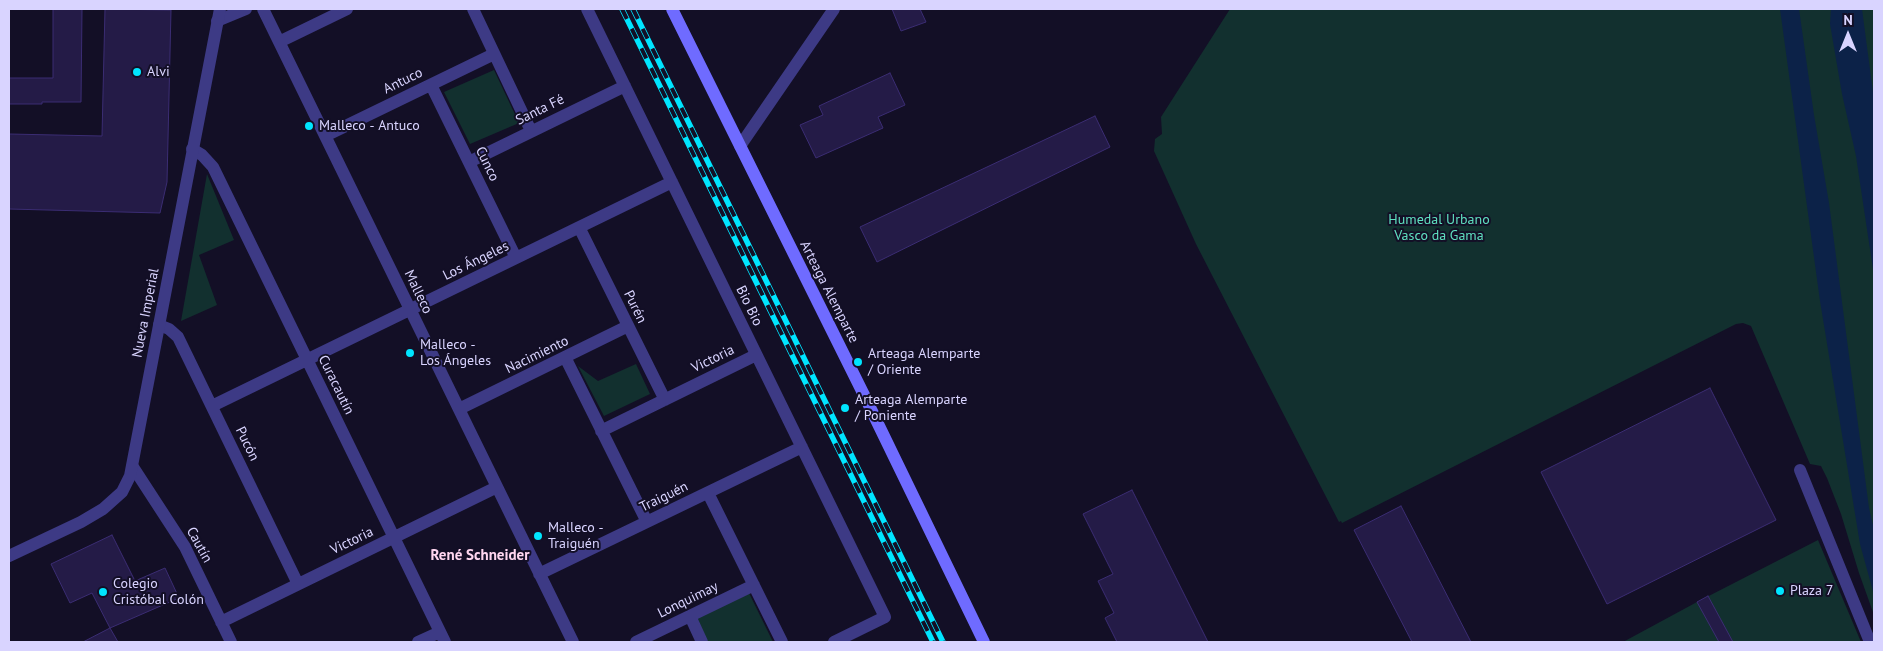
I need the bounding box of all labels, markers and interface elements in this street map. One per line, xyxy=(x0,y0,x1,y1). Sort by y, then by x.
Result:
north arrow xyxy=(1823,10,1873,60)
text: N xyxy=(1843,11,1853,29)
place label: Alvi xyxy=(147,64,170,80)
street label: Antuco xyxy=(381,64,425,98)
marker: Alvi xyxy=(131,66,143,78)
street label: Santa Fé xyxy=(513,91,567,129)
place label: Malleco - Antuco xyxy=(319,118,420,134)
marker: Malleco - Antuco xyxy=(303,120,315,132)
street label: Cunco xyxy=(471,144,503,184)
park label: Humedal Urbano Vasco da Gama xyxy=(1388,212,1490,244)
street label: Los Ángeles xyxy=(440,238,512,284)
street label: Arteaga Alemparte xyxy=(796,238,862,346)
street label: Nueva Imperial xyxy=(129,267,163,359)
street label: Malleco xyxy=(400,267,436,317)
street label: Bio Bio xyxy=(732,283,766,329)
street label: Purén xyxy=(620,288,650,326)
street label: Nacimiento xyxy=(503,332,571,378)
place label: Malleco - Los Ángeles xyxy=(420,337,491,370)
street label: Victoria xyxy=(689,341,737,377)
place label: Arteaga Alemparte / Oriente xyxy=(868,346,980,378)
marker: Malleco - Los Ángeles xyxy=(404,347,416,359)
street label: Curacautín xyxy=(314,353,358,417)
marker: Arteaga Alemparte / Oriente xyxy=(852,356,864,368)
place label: Arteaga Alemparte / Poniente xyxy=(855,392,967,424)
marker: Arteaga Alemparte / Poniente xyxy=(839,402,851,414)
street label: Pucón xyxy=(232,424,262,464)
street label: Traiguén xyxy=(637,478,691,516)
place label: Malleco - Traiguén xyxy=(548,520,603,552)
street label: Victoria xyxy=(328,523,376,559)
street label: Cautín xyxy=(182,524,216,566)
marker: Malleco - Traiguén xyxy=(532,530,544,542)
district label: René Schneider xyxy=(431,547,529,565)
place label: Colegio Cristóbal Colón xyxy=(113,576,204,608)
street label: Lonquimay xyxy=(655,578,721,622)
place label: Plaza 7 xyxy=(1790,583,1833,599)
marker: Plaza 7 xyxy=(1774,585,1786,597)
marker: Colegio Cristóbal Colón xyxy=(97,586,109,598)

